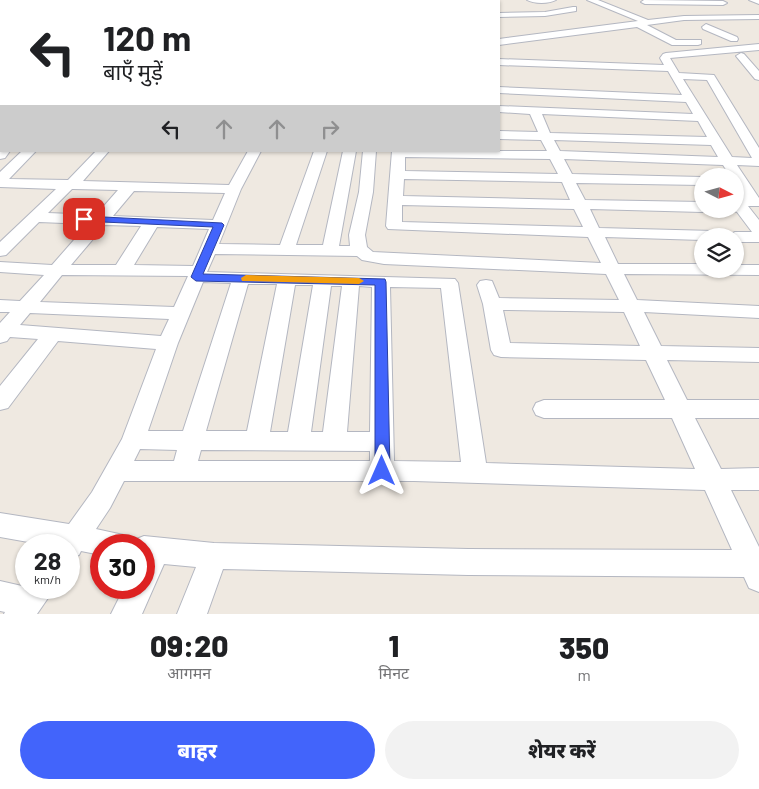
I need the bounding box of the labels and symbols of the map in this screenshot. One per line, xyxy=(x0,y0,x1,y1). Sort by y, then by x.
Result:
north arrow xyxy=(694,168,744,218)
pin xyxy=(63,198,105,240)
position arrow xyxy=(355,444,407,496)
speed limit sign: 30 xyxy=(90,534,155,599)

